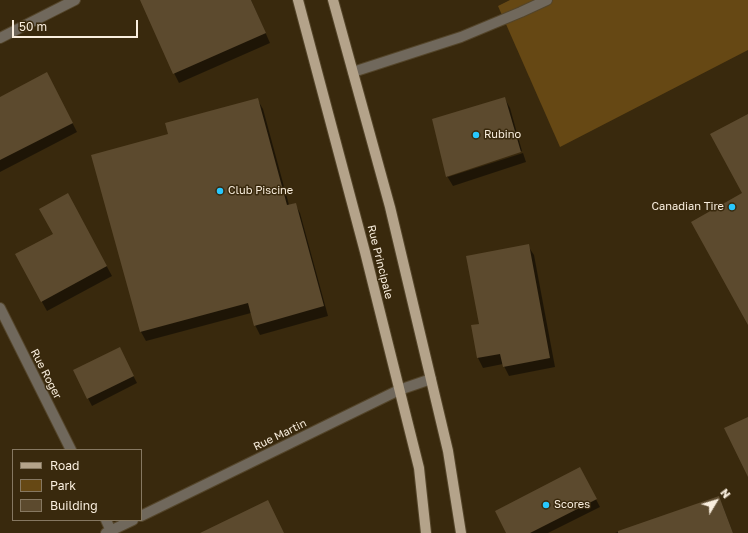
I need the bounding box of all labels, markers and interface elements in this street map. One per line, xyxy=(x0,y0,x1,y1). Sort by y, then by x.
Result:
scale bar xyxy=(14,12,140,38)
text: 50 m xyxy=(19,19,47,34)
place label: Rubino xyxy=(484,128,521,142)
marker: Rubino xyxy=(471,130,481,140)
place label: Club Piscine xyxy=(228,184,293,198)
marker: Club Piscine xyxy=(215,186,225,196)
place label: Canadian Tire xyxy=(652,200,724,214)
marker: Canadian Tire xyxy=(727,202,737,212)
street label: Rue Principale xyxy=(364,224,396,300)
street label: Rue Roger xyxy=(28,347,64,401)
street label: Rue Martin xyxy=(251,416,309,454)
legend xyxy=(12,449,142,521)
text: Road xyxy=(50,458,79,473)
text: Park xyxy=(50,478,76,493)
north arrow xyxy=(696,481,736,521)
text: N xyxy=(718,486,734,501)
text: Building xyxy=(50,498,98,513)
place label: Scores xyxy=(554,498,590,512)
marker: Scores xyxy=(541,500,551,510)

